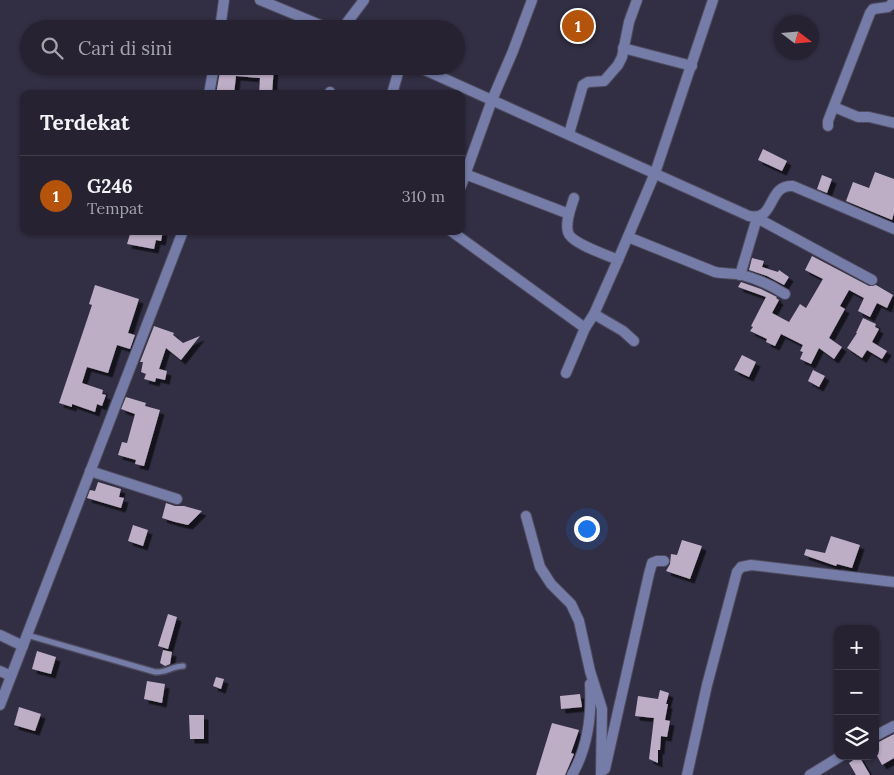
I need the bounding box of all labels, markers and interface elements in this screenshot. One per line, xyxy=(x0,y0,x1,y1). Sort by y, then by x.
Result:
pin: 1 xyxy=(562,7,594,45)
north arrow xyxy=(774,15,819,60)
search box xyxy=(20,20,465,75)
icon: search xyxy=(38,34,66,62)
text: Cari di sini xyxy=(78,36,172,60)
text: Terdekat xyxy=(40,109,130,136)
text: G246 xyxy=(87,174,133,198)
text: 1 xyxy=(53,186,59,206)
text: 310 m xyxy=(402,186,445,206)
text: Tempat xyxy=(87,198,143,218)
your location xyxy=(574,516,600,542)
map controls xyxy=(834,625,879,760)
button: + xyxy=(834,625,879,670)
button: − xyxy=(834,670,879,715)
button: layers xyxy=(834,715,879,760)

